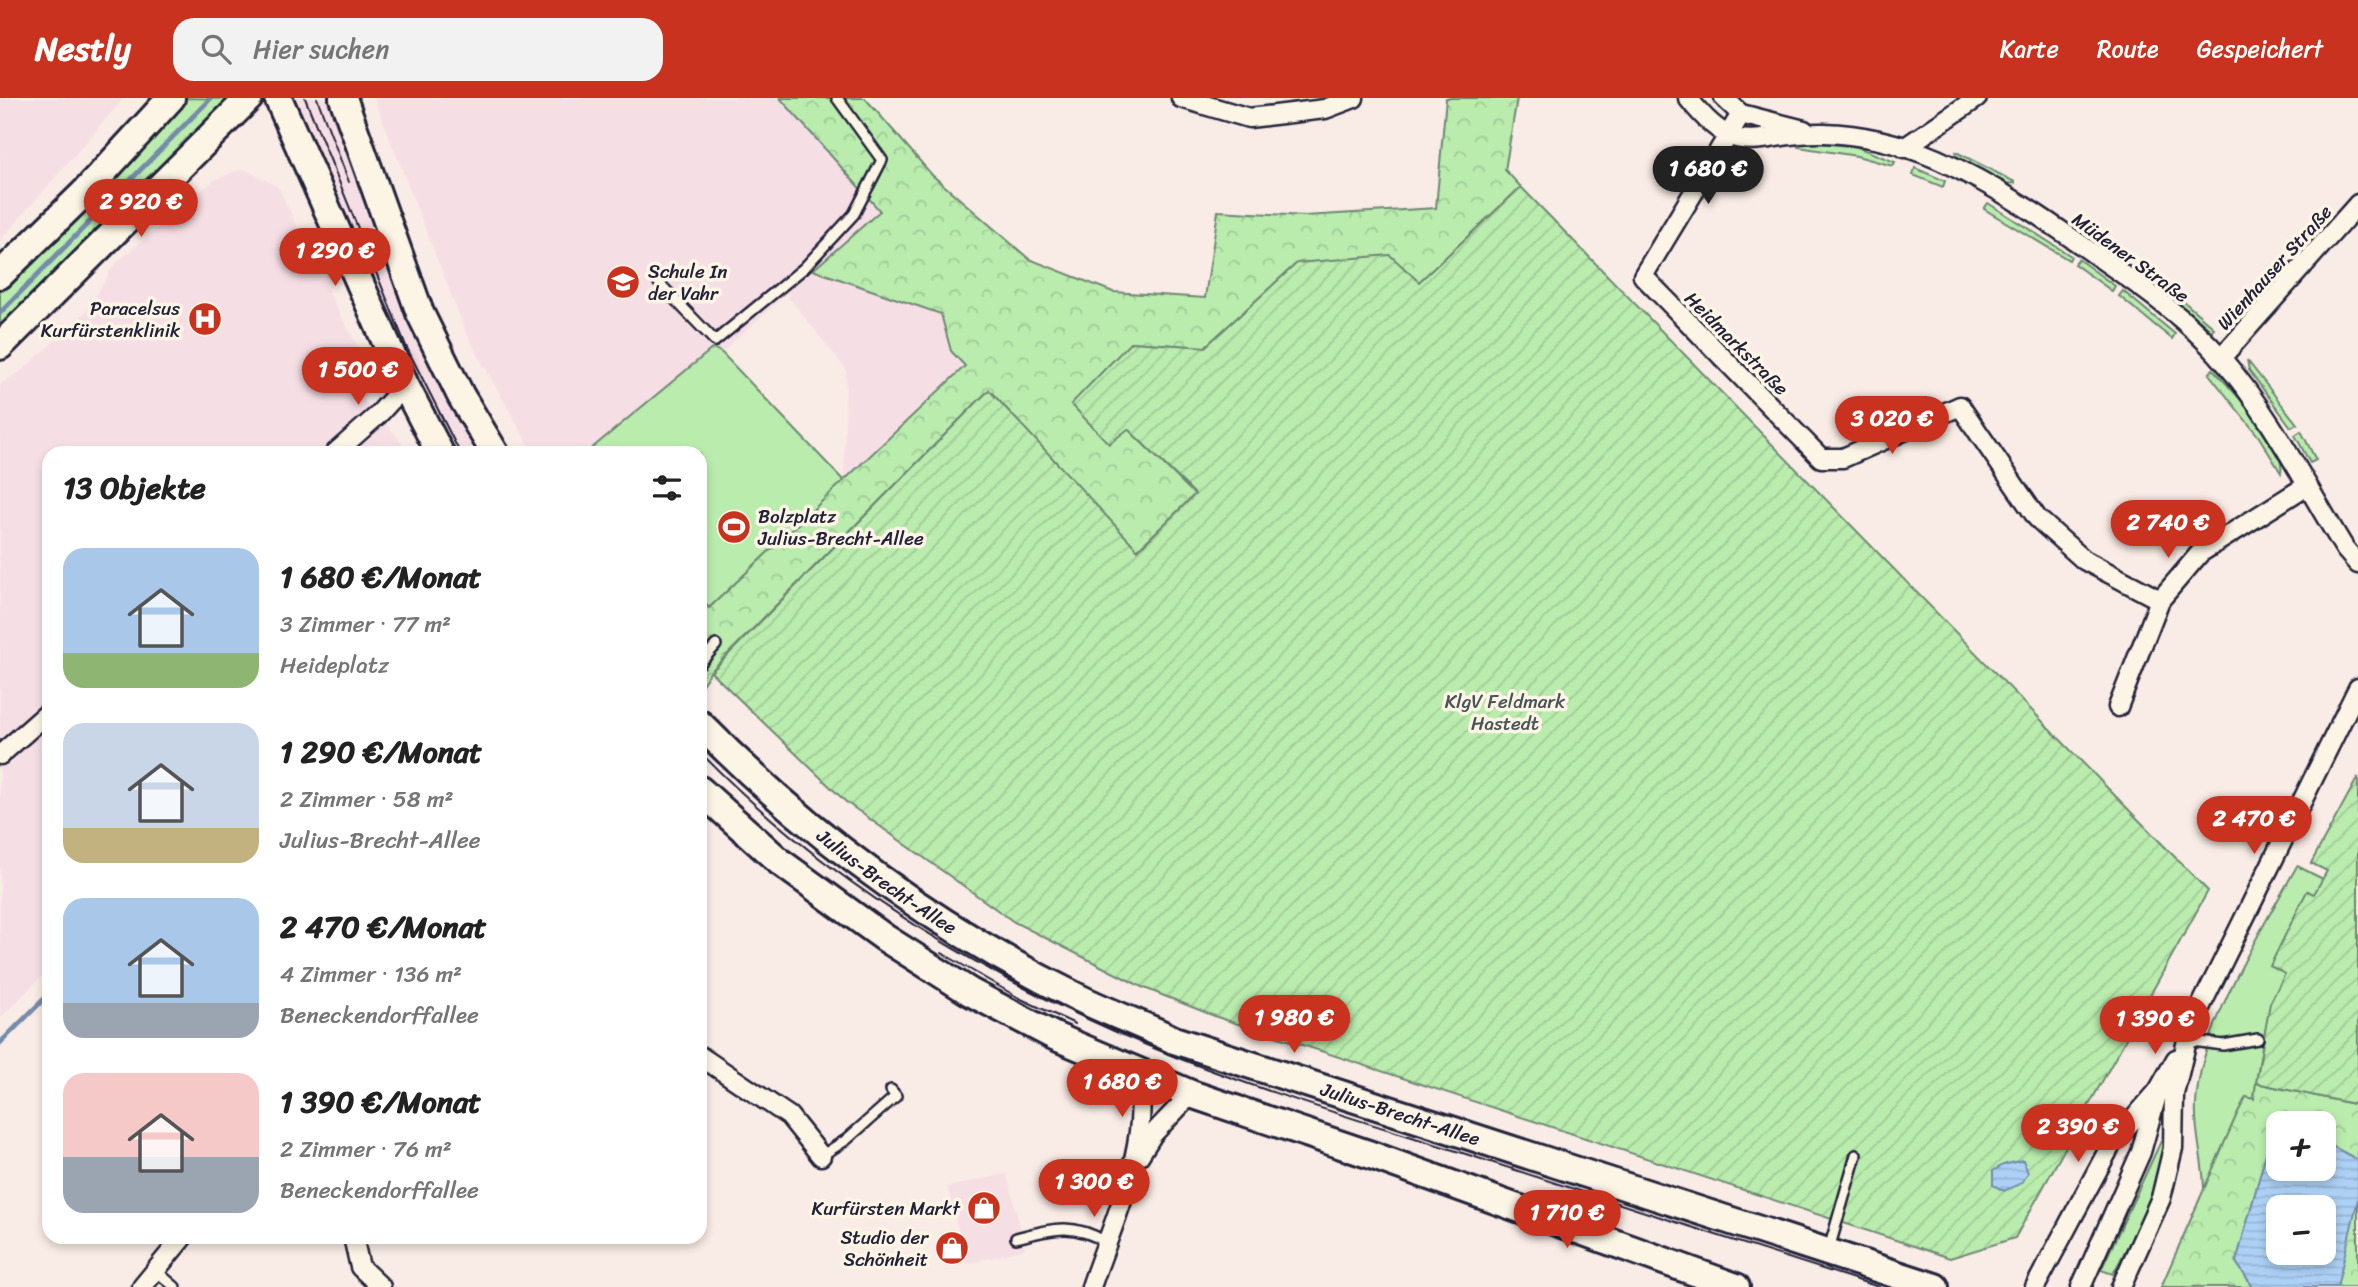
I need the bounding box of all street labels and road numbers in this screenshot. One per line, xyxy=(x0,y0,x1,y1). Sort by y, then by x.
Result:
street label: Wienhauser Straße xyxy=(2208,197,2340,338)
street label: Müdener Straße xyxy=(2065,203,2197,312)
street label: Heidmarkstraße xyxy=(1677,283,1797,404)
street label: Julius-Brecht-Allee xyxy=(809,820,964,943)
street label: Julius-Brecht-Allee xyxy=(1315,1072,1485,1155)

